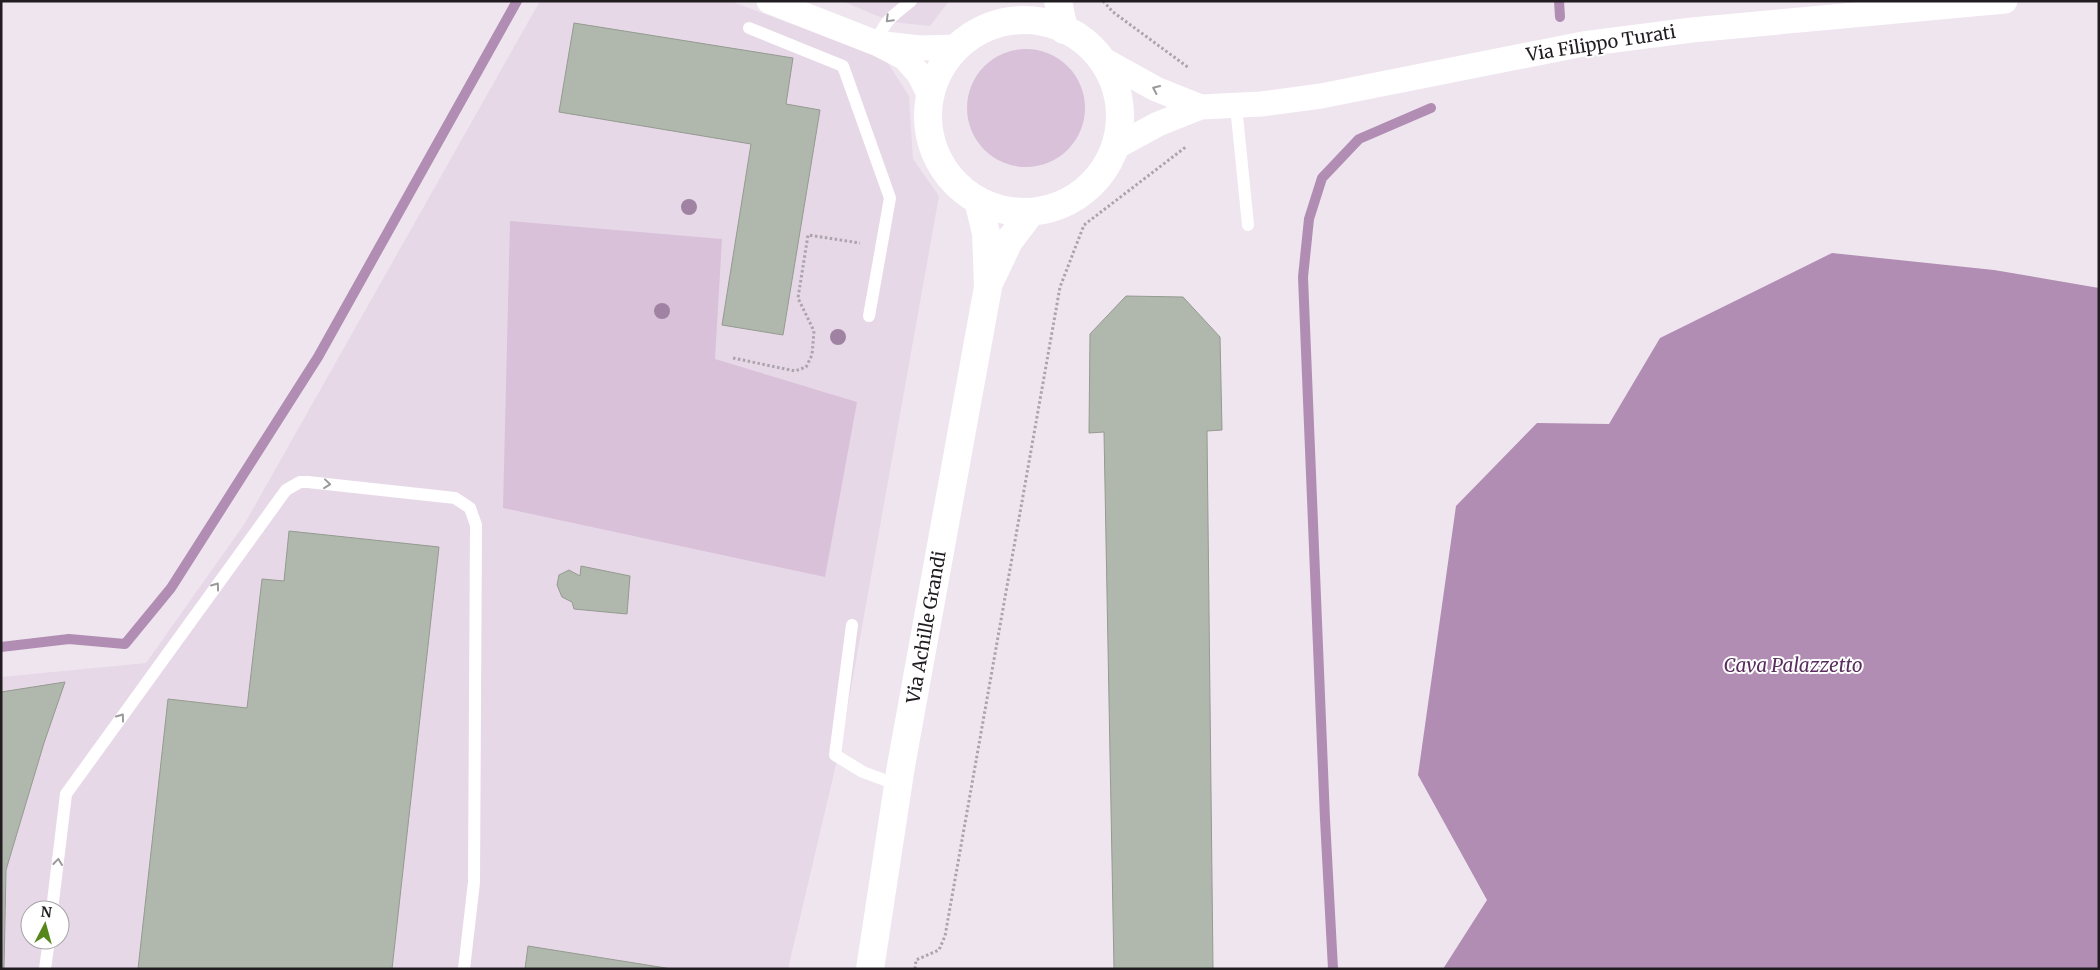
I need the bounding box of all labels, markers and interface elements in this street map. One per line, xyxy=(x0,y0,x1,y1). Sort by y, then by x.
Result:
one-way arrow xyxy=(886,13,895,22)
street label: Via Filippo Turati xyxy=(1524,20,1677,66)
one-way arrow xyxy=(1152,85,1161,95)
one-way arrow xyxy=(324,478,332,489)
street label: Via Achille Grandi xyxy=(901,549,951,706)
one-way arrow xyxy=(210,582,219,592)
water label: Cava Palazzetto xyxy=(1723,653,1863,677)
one-way arrow xyxy=(115,714,124,723)
one-way arrow xyxy=(52,857,63,865)
north arrow xyxy=(20,900,70,950)
text: N xyxy=(40,903,53,922)

